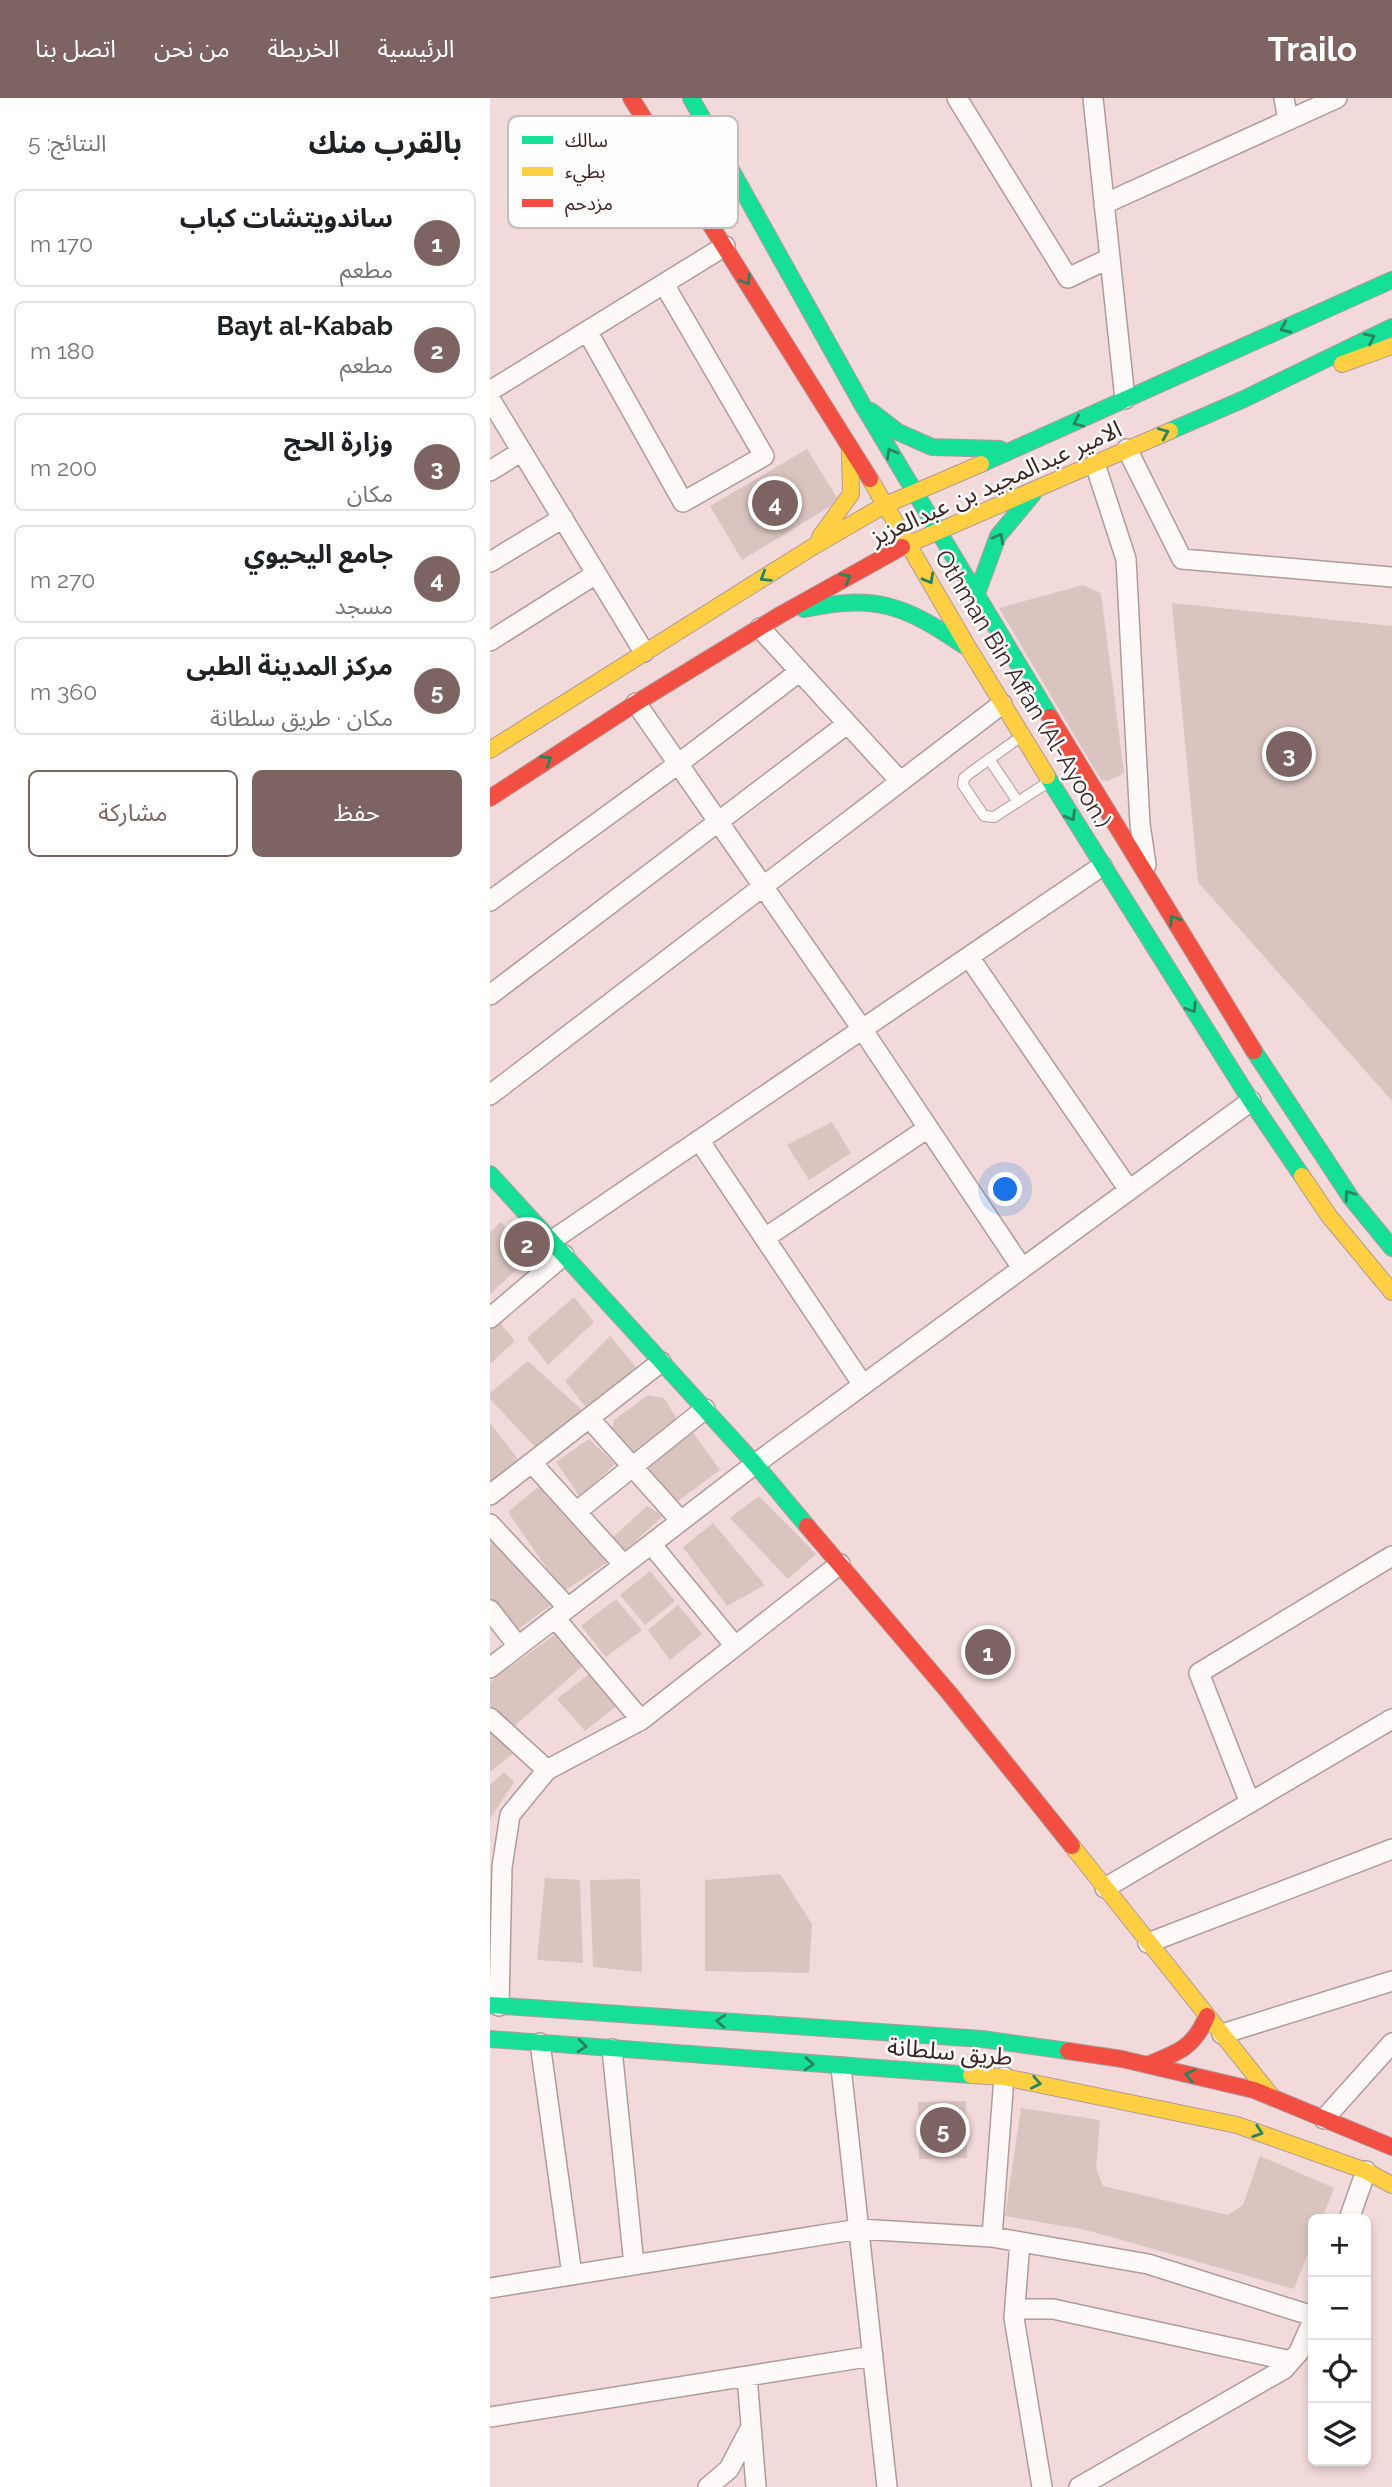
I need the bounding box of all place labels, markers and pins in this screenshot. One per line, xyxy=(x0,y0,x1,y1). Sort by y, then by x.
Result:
pin: 4 xyxy=(752,477,798,529)
pin: 3 xyxy=(1266,728,1312,780)
pin: 2 xyxy=(504,1218,550,1270)
pin: 1 xyxy=(965,1626,1011,1678)
pin: 5 xyxy=(920,2104,966,2156)

